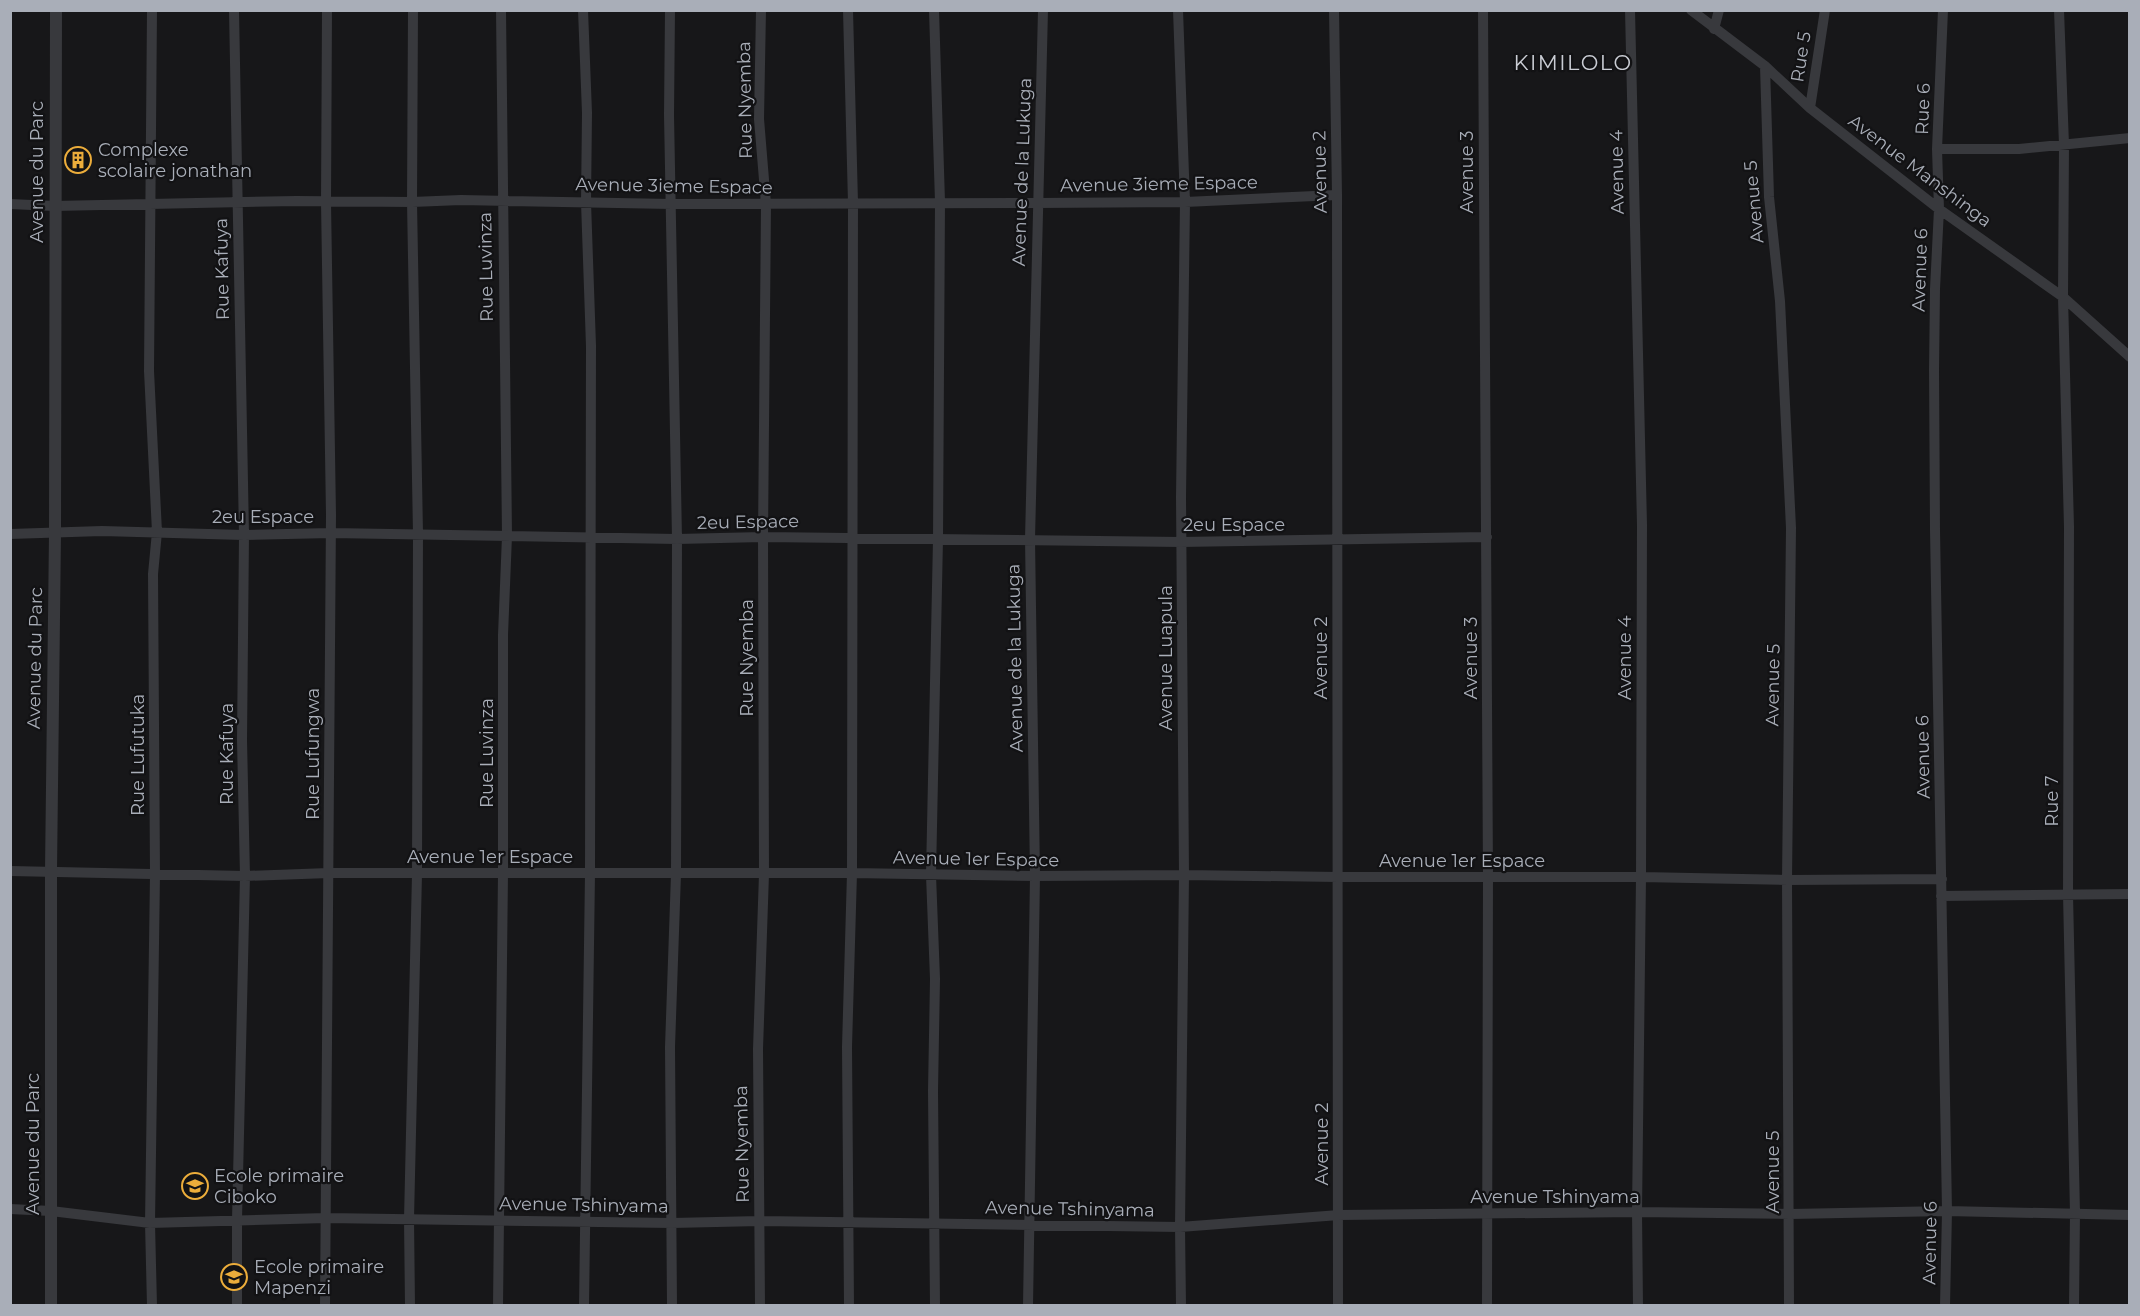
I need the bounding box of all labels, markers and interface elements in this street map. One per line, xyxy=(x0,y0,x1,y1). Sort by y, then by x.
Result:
street label: Rue 5 xyxy=(1786,30,1816,84)
street label: Rue Nyemba xyxy=(733,41,757,159)
district label: KIMILOLO xyxy=(1513,50,1633,75)
street label: Avenue de la Lukuga xyxy=(1008,77,1036,267)
street label: Rue 6 xyxy=(1911,83,1935,135)
street label: Avenue du Parc xyxy=(26,101,48,243)
street label: Avenue Manshinga xyxy=(1844,110,1996,232)
street label: Avenue 4 xyxy=(1605,129,1629,214)
street label: Avenue 2 xyxy=(1308,130,1332,214)
street label: Avenue 3 xyxy=(1456,131,1478,213)
place label: Complexe scolaire jonathan xyxy=(98,139,252,182)
building icon: Complexe scolaire jonathan xyxy=(63,145,93,175)
street label: Avenue 5 xyxy=(1739,160,1769,244)
street label: Avenue 3ieme Espace xyxy=(1060,171,1258,197)
street label: Avenue 3ieme Espace xyxy=(575,173,773,199)
street label: Rue Luvinza xyxy=(474,212,498,322)
street label: Rue Kafuya xyxy=(210,218,234,320)
street label: Avenue 6 xyxy=(1908,228,1932,312)
street label: 2eu Espace xyxy=(212,506,314,528)
street label: 2eu Espace xyxy=(697,510,799,534)
street label: 2eu Espace xyxy=(1183,514,1285,536)
street label: Avenue de la Lukuga xyxy=(1002,563,1028,753)
street label: Avenue Luapula xyxy=(1155,585,1177,731)
street label: Avenue du Parc xyxy=(23,587,47,729)
street label: Rue Nyemba xyxy=(736,599,758,717)
street label: Avenue 4 xyxy=(1614,616,1636,700)
street label: Avenue 2 xyxy=(1310,617,1332,699)
street label: Avenue 3 xyxy=(1460,617,1482,699)
street label: Avenue 5 xyxy=(1761,643,1785,727)
street label: Rue Lufungwa xyxy=(302,688,324,820)
street label: Rue Lufutuka xyxy=(127,694,149,816)
street label: Rue Luvinza xyxy=(476,698,498,808)
street label: Rue Kafuya xyxy=(216,703,238,805)
street label: Avenue 6 xyxy=(1911,715,1935,799)
street label: Rue 7 xyxy=(2041,775,2063,827)
street label: Avenue 1er Espace xyxy=(407,846,573,868)
street label: Avenue 1er Espace xyxy=(893,847,1059,871)
street label: Avenue 1er Espace xyxy=(1379,850,1545,872)
street label: Avenue du Parc xyxy=(22,1073,44,1215)
street label: Rue Nyemba xyxy=(730,1085,754,1203)
street label: Avenue 2 xyxy=(1311,1103,1333,1185)
street label: Avenue 5 xyxy=(1762,1131,1784,1213)
place label: Ecole primaire Ciboko xyxy=(214,1165,344,1208)
school or university icon: Ecole primaire Ciboko xyxy=(180,1171,210,1201)
street label: Avenue Tshinyama xyxy=(1470,1186,1640,1208)
street label: Avenue Tshinyama xyxy=(499,1193,669,1217)
street label: Avenue Tshinyama xyxy=(985,1197,1155,1221)
street label: Avenue 6 xyxy=(1918,1201,1942,1285)
place label: Ecole primaire Mapenzi xyxy=(254,1256,384,1299)
school or university icon: Ecole primaire Mapenzi xyxy=(219,1262,249,1292)

